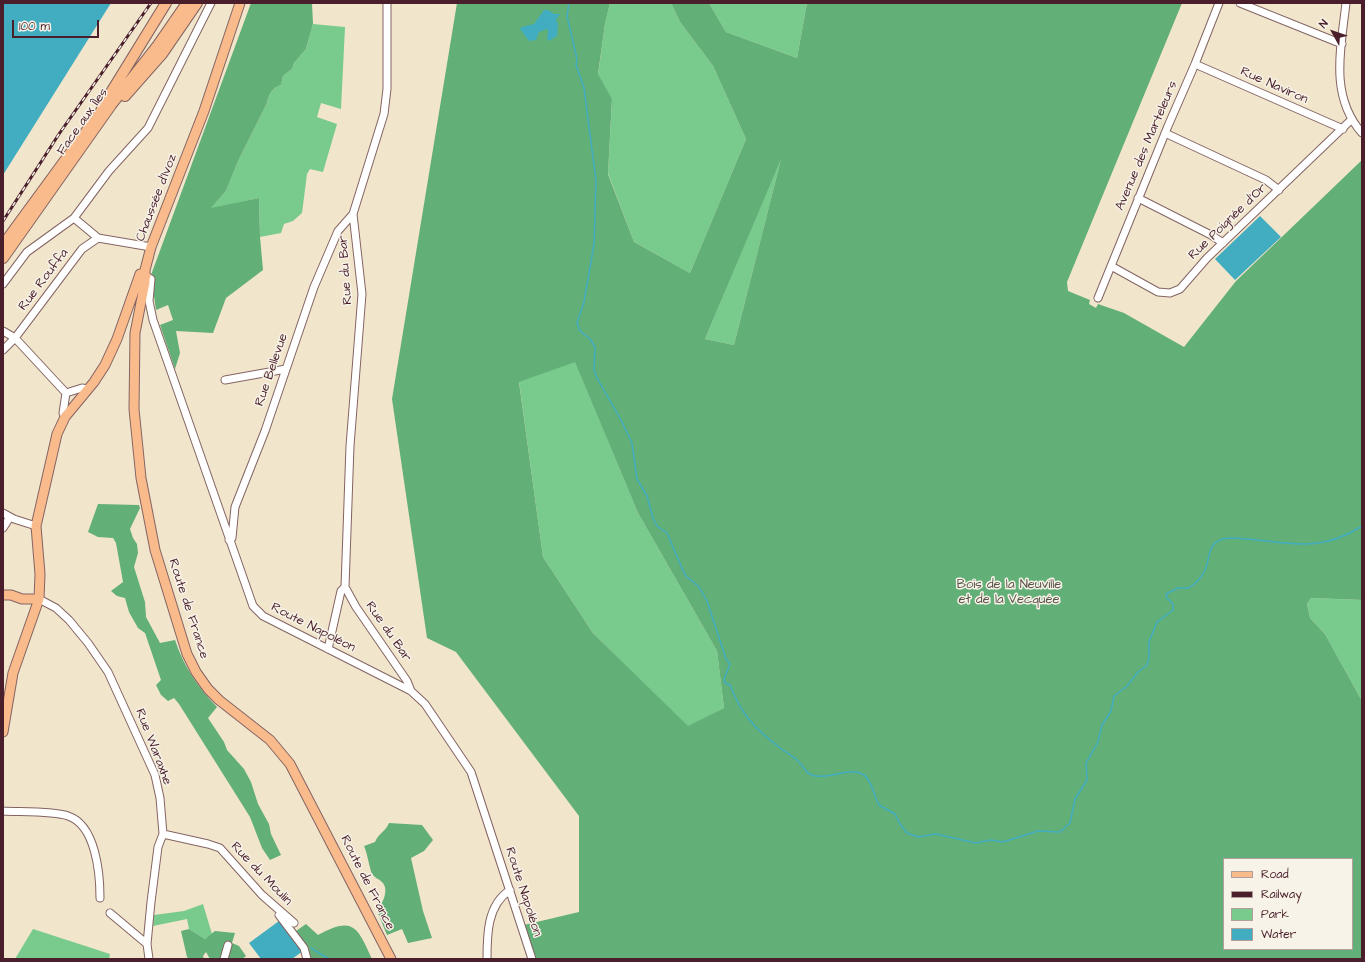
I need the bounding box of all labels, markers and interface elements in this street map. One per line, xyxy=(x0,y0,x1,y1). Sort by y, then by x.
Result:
scale bar xyxy=(14,12,101,38)
north arrow xyxy=(1313,12,1353,52)
text: N xyxy=(1315,16,1331,31)
text: 100 m xyxy=(19,18,50,35)
street label: Rue Naviron xyxy=(1238,64,1310,108)
street label: Avenue des Marteleurs xyxy=(1113,79,1181,213)
street label: Face aux Îles xyxy=(54,86,112,158)
street label: Chaussée d'Ivoz xyxy=(133,152,181,244)
street label: Rue Poignée d'Or xyxy=(1186,181,1270,263)
street label: Rue du Bar xyxy=(336,235,356,305)
street label: Rue Rouffa xyxy=(16,246,72,314)
street label: Rue Bellevue xyxy=(252,332,292,408)
street label: Route de France xyxy=(164,557,212,661)
park label: Bois de la Neuville et de la Vecquée xyxy=(957,577,1061,608)
street label: Rue du Bar xyxy=(362,599,414,665)
street label: Route Napoléon xyxy=(268,600,358,656)
street label: Rue Waraxhe xyxy=(131,707,175,787)
street label: Route de France xyxy=(336,833,398,933)
street label: Rue du Moulin xyxy=(227,839,295,909)
street label: Route Napoléon xyxy=(501,845,545,939)
legend xyxy=(1223,858,1353,950)
text: Road xyxy=(1261,866,1289,883)
text: Railway xyxy=(1261,886,1302,903)
text: Park xyxy=(1261,906,1289,923)
text: Water xyxy=(1261,926,1296,943)

